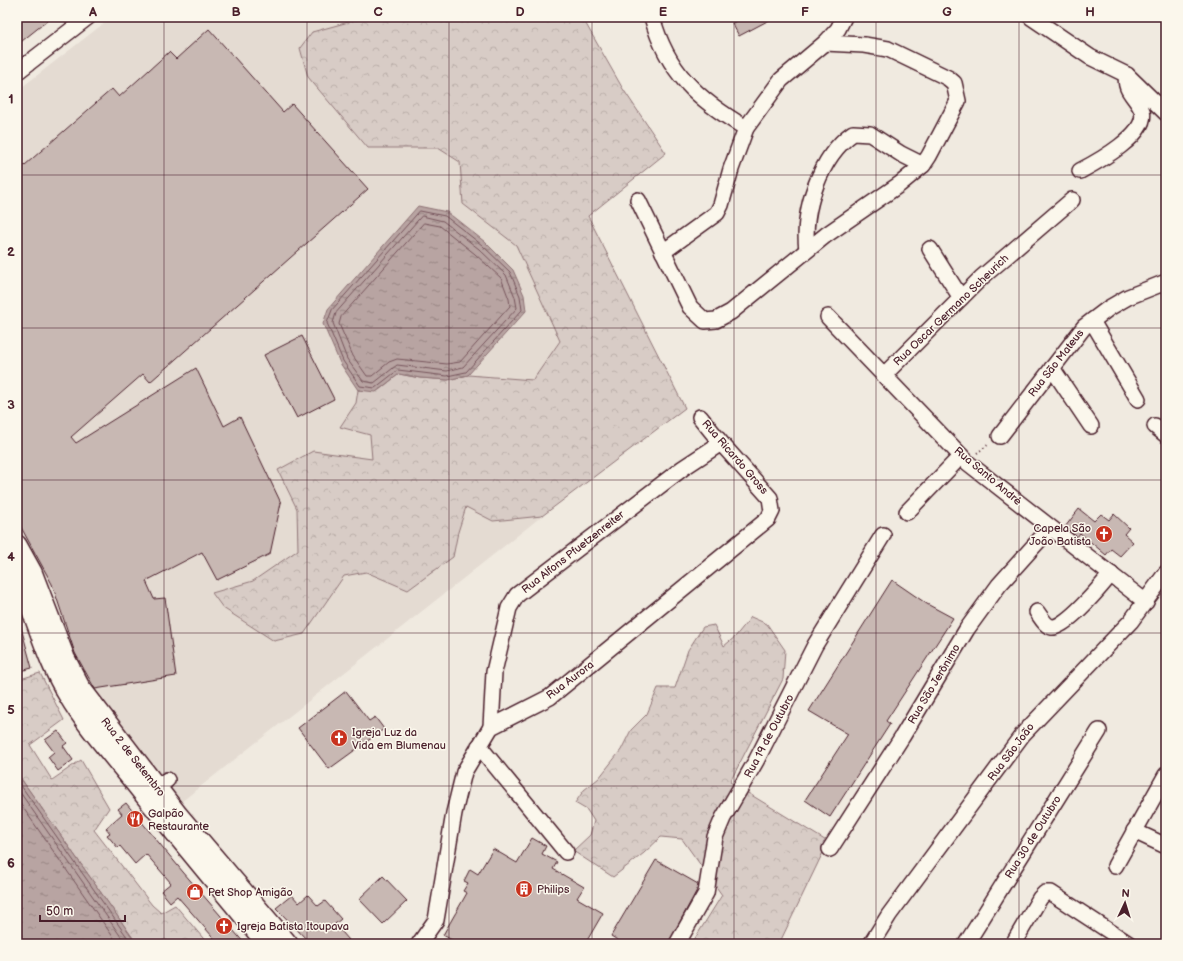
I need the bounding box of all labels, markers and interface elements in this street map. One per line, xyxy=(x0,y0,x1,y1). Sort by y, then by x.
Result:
text: A xyxy=(88,4,97,20)
text: B xyxy=(231,4,241,20)
text: C xyxy=(373,4,383,20)
text: D xyxy=(515,4,525,20)
text: E xyxy=(659,4,668,20)
text: F xyxy=(801,4,809,20)
text: G xyxy=(942,4,952,20)
text: H xyxy=(1085,4,1095,20)
text: 1 xyxy=(8,91,14,107)
text: 2 xyxy=(7,244,15,260)
street label: Rua Oscar Germano Scheurich xyxy=(891,251,1011,369)
street label: Rua São Mateus xyxy=(1026,326,1087,399)
text: 3 xyxy=(7,397,15,413)
street label: Rua Ricardo Gross xyxy=(699,417,771,497)
street label: Rua Santo André xyxy=(952,444,1025,508)
street label: Rua Alfons Pfuetzenreiter xyxy=(519,507,628,596)
place label: Capela São João Batista xyxy=(1029,522,1091,548)
church icon: Capela São João Batista xyxy=(1094,524,1114,544)
text: 4 xyxy=(7,549,15,565)
street label: Rua São Jerônimo xyxy=(905,642,963,726)
street label: Rua Aurora xyxy=(544,658,596,702)
street label: Rua 19 de Outubro xyxy=(742,692,796,780)
text: 5 xyxy=(7,702,15,718)
street label: Rua 2 de Setembro xyxy=(98,715,168,799)
street label: Rua São João xyxy=(985,721,1037,783)
place label: Igreja Luz da Vida em Blumenau xyxy=(352,726,446,752)
church icon: Igreja Luz da Vida em Blumenau xyxy=(329,728,349,748)
street label: Rua 30 de Outubro xyxy=(1002,793,1064,881)
place label: Galpão Restaurante xyxy=(148,807,209,833)
restaurant icon: Galpão Restaurante xyxy=(125,809,145,829)
text: 6 xyxy=(7,855,15,871)
building icon: Philips xyxy=(514,879,534,899)
shop icon: Pet Shop Amigão xyxy=(185,882,205,902)
place label: Philips xyxy=(537,883,570,896)
north arrow xyxy=(1105,883,1145,923)
place label: Pet Shop Amigão xyxy=(208,886,293,899)
text: N xyxy=(1121,887,1130,900)
scale bar xyxy=(40,897,125,923)
text: 50 m xyxy=(46,904,73,919)
church icon: Igreja Batista Itoupava xyxy=(214,916,234,936)
place label: Igreja Batista Itoupava xyxy=(237,920,349,933)

